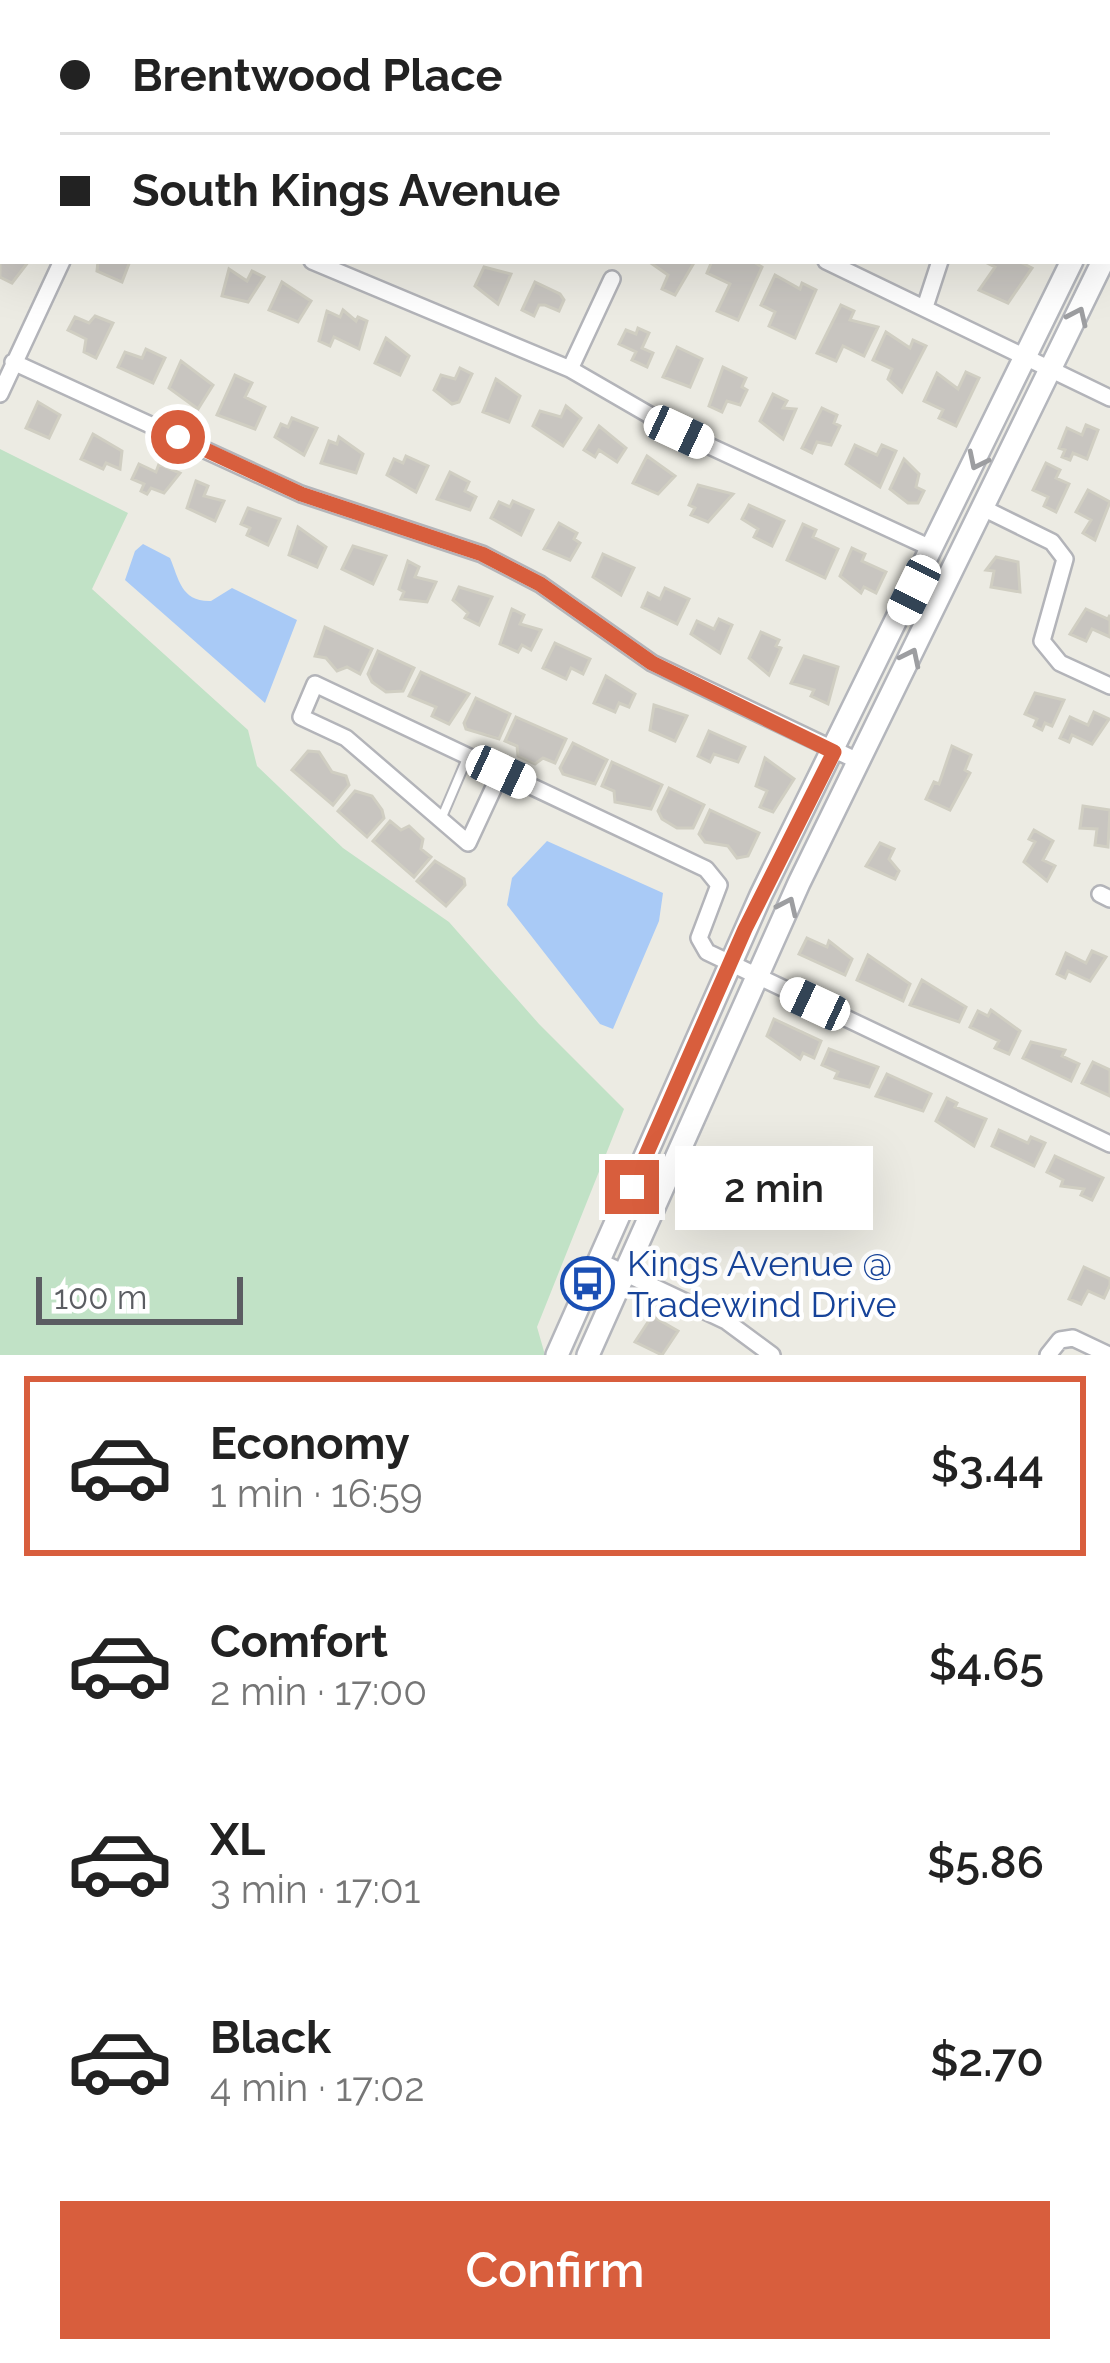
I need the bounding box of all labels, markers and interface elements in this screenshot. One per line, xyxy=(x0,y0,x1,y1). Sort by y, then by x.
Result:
text: Brentwood Place xyxy=(132,49,502,102)
text: South Kings Avenue xyxy=(132,164,560,217)
one-way arrow xyxy=(1064,307,1087,328)
car xyxy=(639,400,719,464)
route start xyxy=(151,410,205,464)
one-way arrow xyxy=(968,449,991,470)
car xyxy=(882,550,946,630)
one-way arrow xyxy=(897,648,921,669)
car xyxy=(461,740,541,804)
one-way arrow xyxy=(774,897,797,919)
car xyxy=(775,972,855,1036)
callout: 2 min xyxy=(674,1145,872,1229)
route end xyxy=(605,1160,659,1214)
text: 2 min xyxy=(724,1165,824,1211)
place label: Kings Avenue @ Tradewind Drive xyxy=(627,1242,897,1325)
bus stop icon: Kings Avenue @ Tradewind Drive xyxy=(560,1256,616,1312)
scale bar xyxy=(36,1271,243,1324)
text: 100 m xyxy=(54,1278,147,1317)
icon: car xyxy=(66,1412,174,1520)
text: Economy xyxy=(210,1417,410,1470)
text: $3.44 xyxy=(931,1440,1044,1493)
text: 1 min · 16:59 xyxy=(210,1470,423,1516)
icon: car xyxy=(66,1610,174,1718)
text: Comfort xyxy=(210,1615,388,1668)
text: $4.65 xyxy=(929,1638,1044,1691)
text: 2 min · 17:00 xyxy=(210,1668,427,1714)
icon: car xyxy=(66,1808,174,1916)
text: XL xyxy=(210,1813,265,1866)
text: $5.86 xyxy=(927,1836,1044,1889)
text: 3 min · 17:01 xyxy=(210,1866,420,1912)
icon: car xyxy=(66,2006,174,2114)
text: Black xyxy=(210,2011,331,2064)
text: $2.70 xyxy=(930,2034,1044,2087)
text: 4 min · 17:02 xyxy=(210,2064,424,2110)
button: Confirm xyxy=(60,2201,1050,2339)

